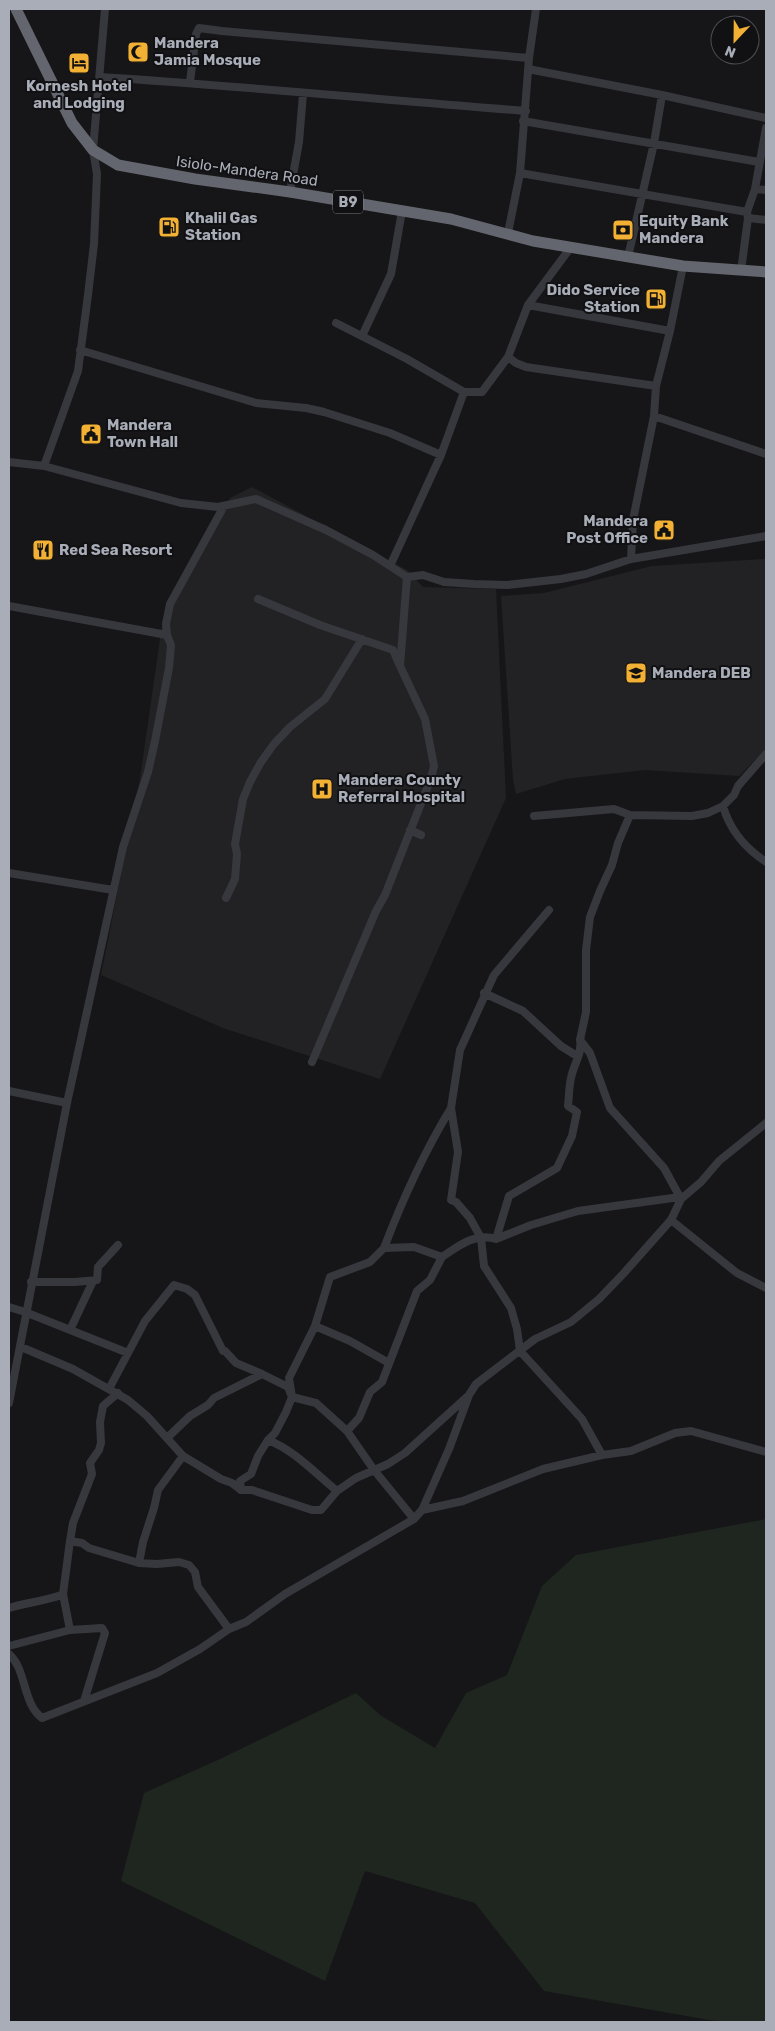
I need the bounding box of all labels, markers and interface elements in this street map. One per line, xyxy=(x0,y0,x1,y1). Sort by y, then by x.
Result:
north arrow xyxy=(710,15,760,65)
place label: Mandera Jamia Mosque xyxy=(154,34,261,69)
mosque icon: Mandera Jamia Mosque xyxy=(126,40,150,64)
text: N xyxy=(722,42,738,61)
hotel icon: Kornesh Hotel and Lodging xyxy=(67,51,91,75)
place label: Kornesh Hotel and Lodging xyxy=(26,77,132,112)
street label: Isiolo-Mandera Road xyxy=(175,152,319,190)
road number: B9 xyxy=(333,190,363,213)
place label: Khalil Gas Station xyxy=(185,209,258,244)
place label: Equity Bank Mandera xyxy=(639,212,729,247)
fuel station icon: Khalil Gas Station xyxy=(157,215,181,239)
bank icon: Equity Bank Mandera xyxy=(611,218,635,242)
place label: Dido Service Station xyxy=(547,281,640,316)
fuel station icon: Dido Service Station xyxy=(644,287,668,311)
place label: Mandera Town Hall xyxy=(107,416,178,451)
public building icon: Mandera Town Hall xyxy=(79,422,103,446)
place label: Mandera Post Office xyxy=(566,512,648,547)
public building icon: Mandera Post Office xyxy=(652,518,676,542)
restaurant icon: Red Sea Resort xyxy=(31,538,55,562)
place label: Red Sea Resort xyxy=(59,541,172,559)
school or university icon: Mandera DEB xyxy=(624,661,648,685)
place label: Mandera DEB xyxy=(652,664,751,682)
place label: Mandera County Referral Hospital xyxy=(338,771,465,806)
hospital icon: Mandera County Referral Hospital xyxy=(310,777,334,801)

